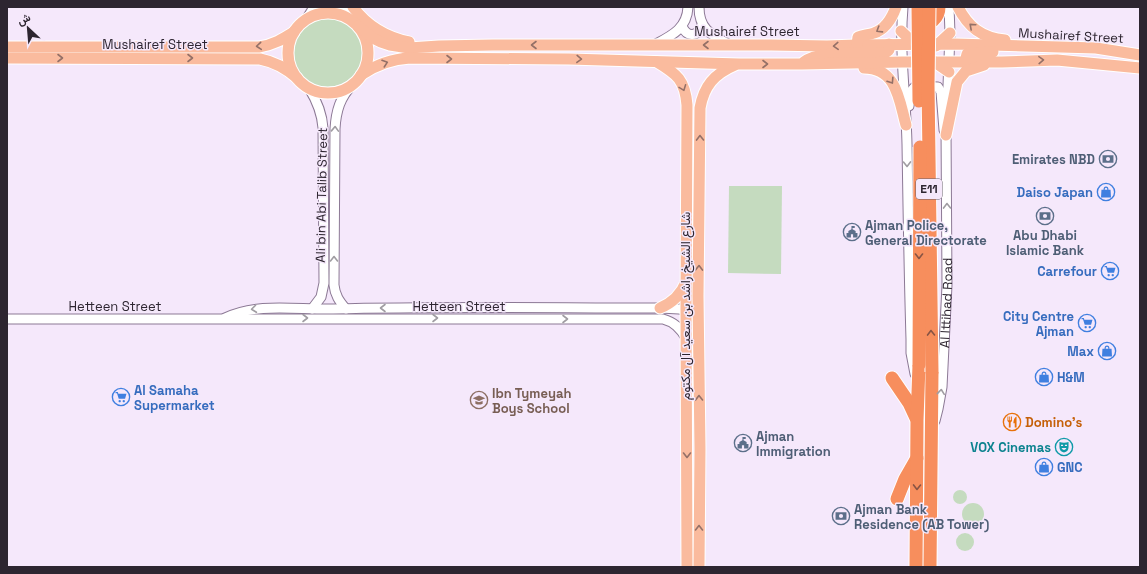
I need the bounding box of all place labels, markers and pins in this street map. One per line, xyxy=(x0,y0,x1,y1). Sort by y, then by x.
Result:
bank icon: Emirates NBD xyxy=(1098,149,1118,169)
place label: Emirates NBD xyxy=(1012,151,1095,168)
shop icon: Daiso Japan xyxy=(1096,182,1116,202)
place label: Daiso Japan xyxy=(1016,184,1093,201)
bank icon: Abu Dhabi Islamic Bank xyxy=(1035,206,1055,226)
place label: Ajman Police, General Directorate xyxy=(865,217,987,249)
public building icon: Ajman Police, General Directorate xyxy=(842,222,862,242)
place label: Abu Dhabi Islamic Bank xyxy=(1006,227,1085,259)
supermarket icon: Carrefour xyxy=(1100,261,1120,281)
place label: Carrefour xyxy=(1037,263,1097,280)
place label: City Centre Ajman xyxy=(1003,308,1074,340)
supermarket icon: City Centre Ajman xyxy=(1077,313,1097,333)
shop icon: Max xyxy=(1097,341,1117,361)
place label: Max xyxy=(1067,343,1094,360)
shop icon: H&M xyxy=(1034,367,1054,387)
place label: H&M xyxy=(1057,369,1085,386)
place label: Al Samaha Supermarket xyxy=(134,382,215,414)
place label: Ibn Tymeyah Boys School xyxy=(492,385,572,417)
supermarket icon: Al Samaha Supermarket xyxy=(111,387,131,407)
school or university icon: Ibn Tymeyah Boys School xyxy=(469,390,489,410)
restaurant icon: Domino's xyxy=(1002,412,1022,432)
place label: Domino's xyxy=(1025,414,1083,431)
place label: Ajman Immigration xyxy=(756,428,831,460)
public building icon: Ajman Immigration xyxy=(733,433,753,453)
theatre icon: VOX Cinemas xyxy=(1054,437,1074,457)
place label: VOX Cinemas xyxy=(970,439,1051,456)
shop icon: GNC xyxy=(1034,457,1054,477)
place label: GNC xyxy=(1057,459,1083,476)
place label: Ajman Bank Residence (AB Tower) xyxy=(854,501,989,533)
bank icon: Ajman Bank Residence (AB Tower) xyxy=(831,506,851,526)

